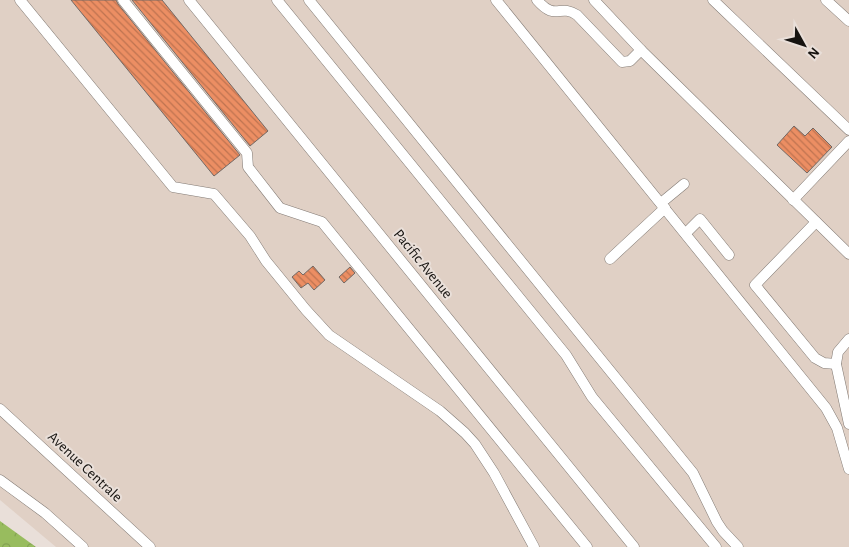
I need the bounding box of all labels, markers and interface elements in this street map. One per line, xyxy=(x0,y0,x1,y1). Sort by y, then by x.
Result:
north arrow xyxy=(779,20,829,70)
text: N xyxy=(805,44,822,61)
street label: Pacific Avenue xyxy=(391,227,455,301)
street label: Avenue Centrale xyxy=(45,429,125,505)

